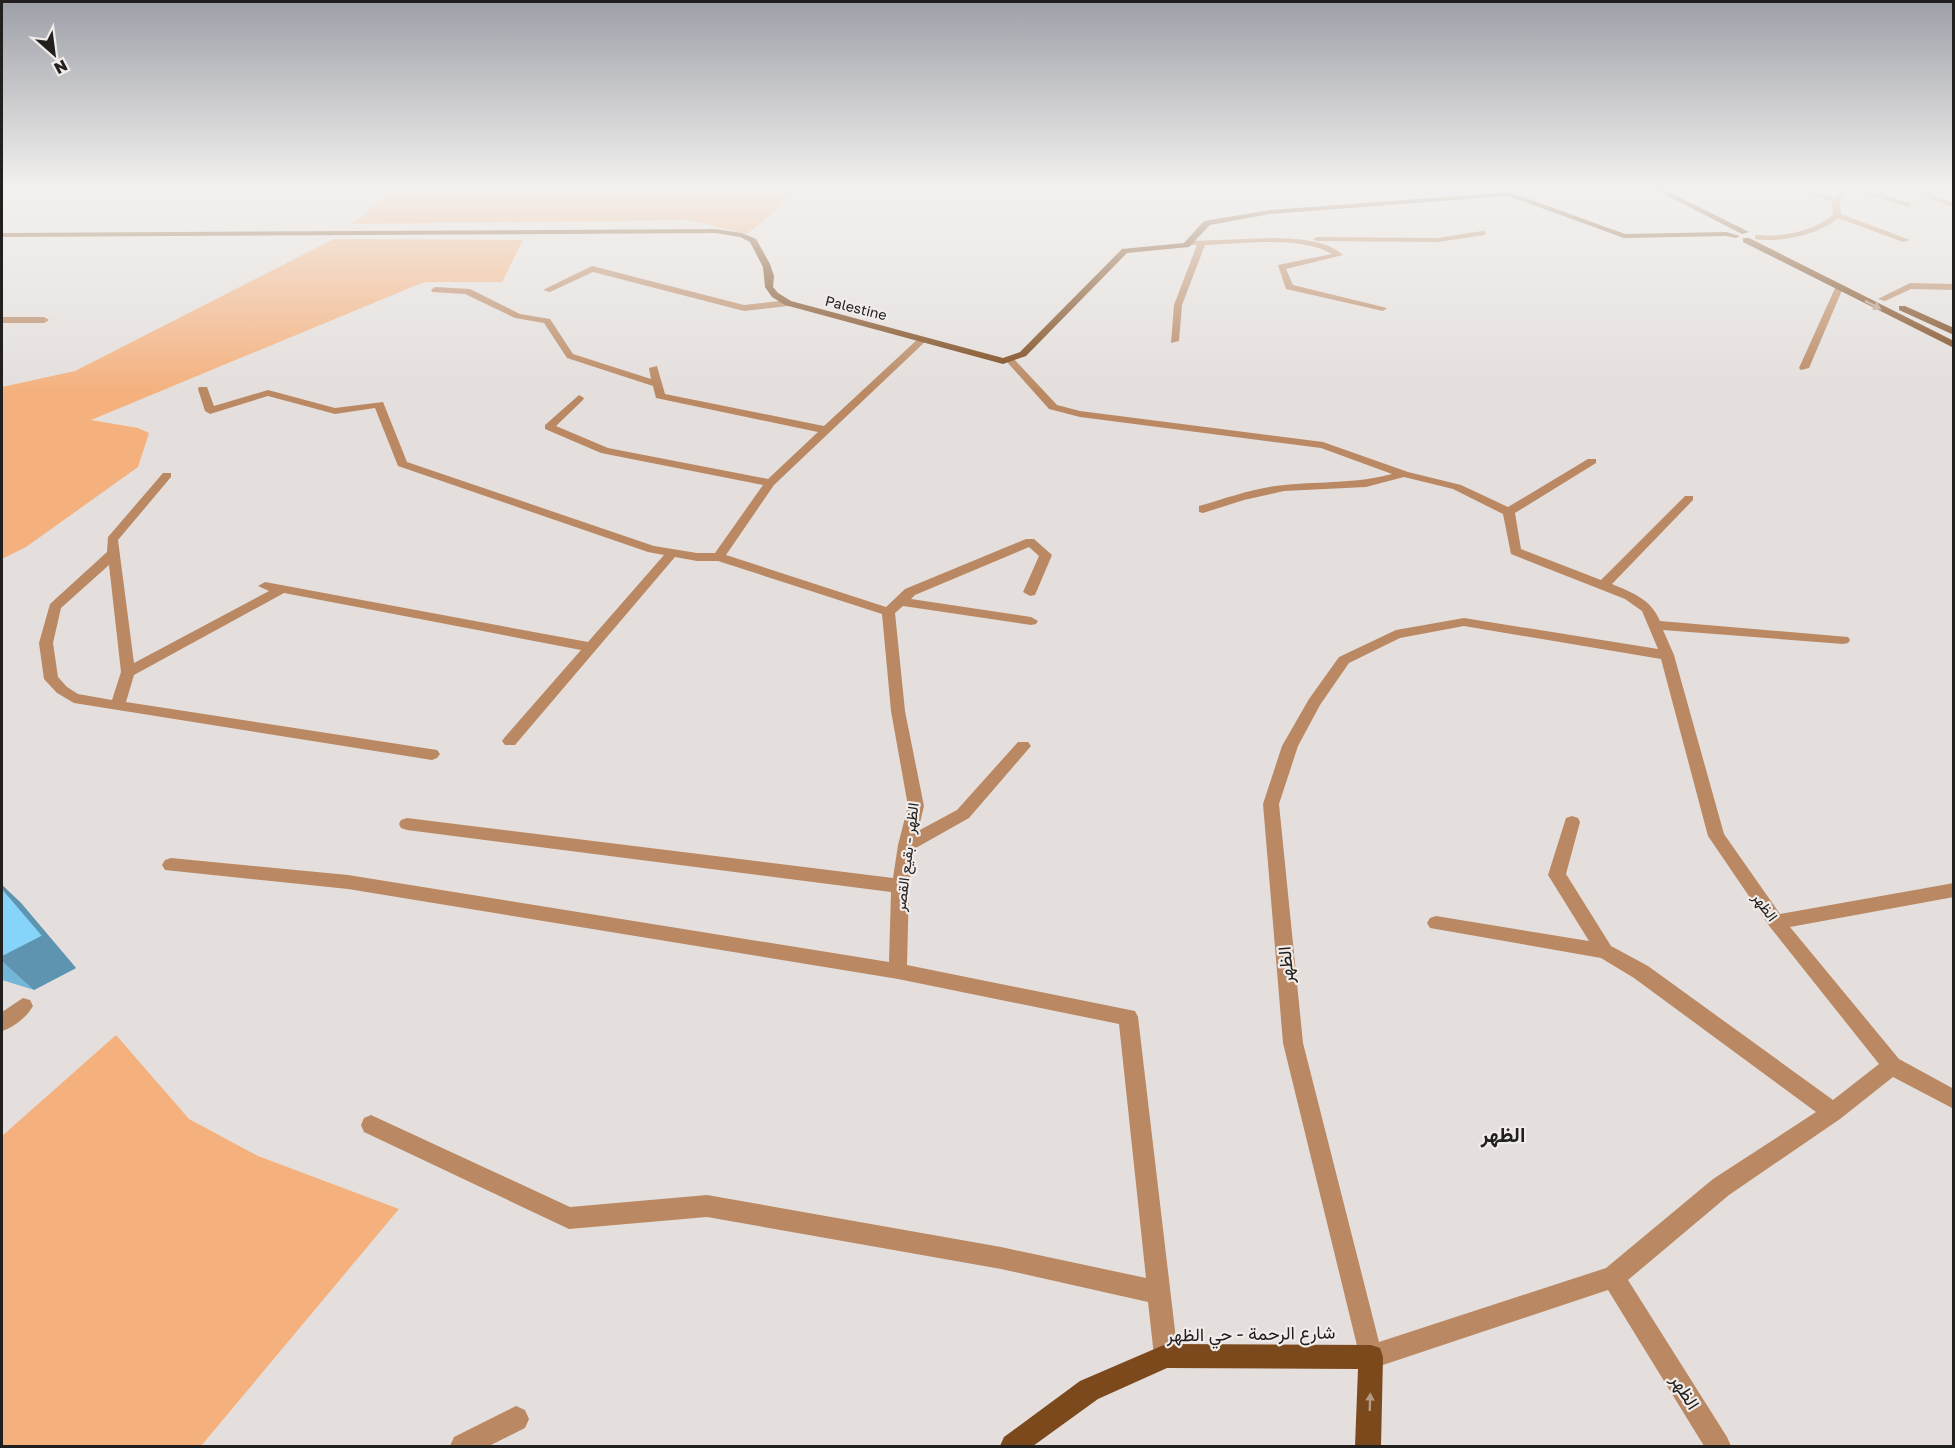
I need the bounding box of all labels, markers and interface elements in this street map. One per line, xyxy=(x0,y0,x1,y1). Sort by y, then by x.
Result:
north arrow xyxy=(24,24,84,84)
text: N xyxy=(51,56,71,79)
street label: Palestine xyxy=(824,292,889,323)
one-way arrow xyxy=(1864,300,1881,310)
street label: الظهر - بقيع القصر xyxy=(890,802,925,914)
street label: الظهر xyxy=(1748,888,1782,925)
street label: الظهر xyxy=(1272,945,1299,986)
district label: الظهر xyxy=(1480,1121,1525,1148)
street label: شارع الرحمة - حي الظهر xyxy=(1165,1321,1336,1350)
street label: الظهر xyxy=(1665,1369,1705,1414)
one-way arrow xyxy=(1365,1392,1374,1411)

